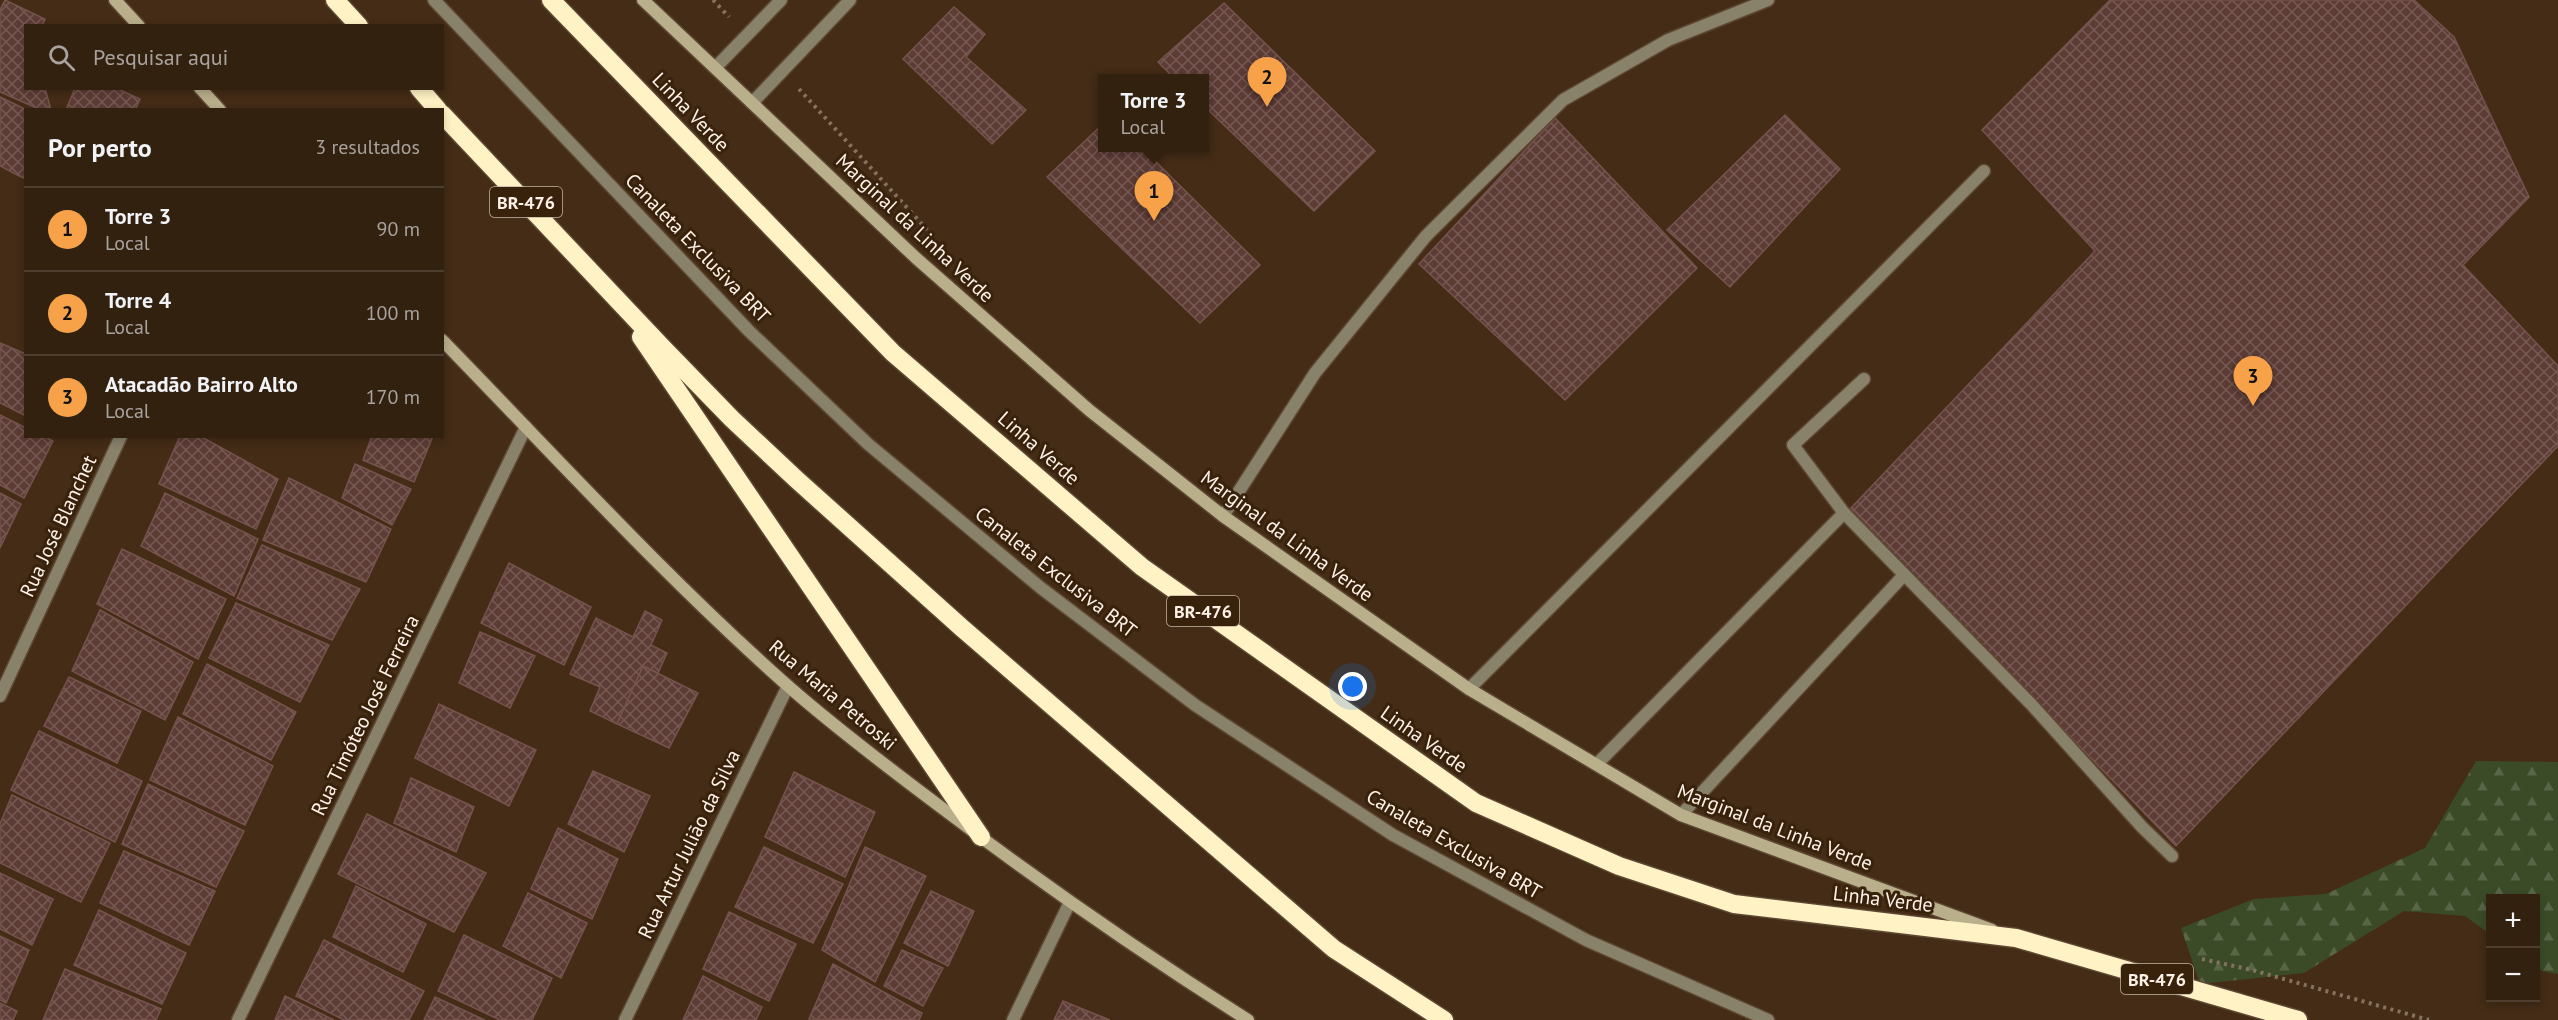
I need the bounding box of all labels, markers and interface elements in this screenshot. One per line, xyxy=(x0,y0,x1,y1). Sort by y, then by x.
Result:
search box xyxy=(24,24,444,90)
icon: search xyxy=(45,41,78,74)
text: Pesquisar aqui xyxy=(93,43,229,71)
pin: 2 xyxy=(1248,57,1286,107)
street label: Linha Verde xyxy=(647,67,735,157)
popup xyxy=(1098,74,1209,152)
text: Torre 3 xyxy=(1120,86,1187,114)
text: Local xyxy=(1120,114,1165,140)
text: Por perto xyxy=(48,131,152,164)
text: 3 resultados xyxy=(315,134,420,160)
street label: Marginal da Linha Verde xyxy=(830,148,1000,308)
street label: Canaleta Exclusiva BRT xyxy=(620,168,776,328)
pin: 1 xyxy=(1134,172,1174,221)
road number: BR-476 xyxy=(490,187,562,217)
text: Torre 3 xyxy=(105,202,171,230)
text: 1 xyxy=(62,216,73,242)
text: 90 m xyxy=(377,216,420,242)
text: Local xyxy=(105,230,150,256)
text: Torre 4 xyxy=(105,286,171,314)
text: 2 xyxy=(62,300,73,326)
text: 100 m xyxy=(366,300,420,326)
text: Local xyxy=(105,314,150,340)
pin: 3 xyxy=(2234,356,2272,406)
text: Atacadão Bairro Alto xyxy=(105,370,298,398)
text: 3 xyxy=(62,384,73,410)
text: 170 m xyxy=(366,384,420,410)
text: Local xyxy=(105,398,150,424)
street label: Linha Verde xyxy=(993,405,1085,491)
street label: Rua José Blanchet xyxy=(14,451,102,601)
street label: Marginal da Linha Verde xyxy=(1196,465,1378,607)
street label: Canaleta Exclusiva BRT xyxy=(970,501,1142,643)
road number: BR-476 xyxy=(1167,596,1239,626)
street label: Rua Timóteo José Ferreira xyxy=(305,610,425,820)
street label: Rua Maria Petroski xyxy=(764,634,902,756)
your location xyxy=(1338,672,1367,701)
street label: Linha Verde xyxy=(1375,700,1473,778)
street label: Rua Artur Julião da Silva xyxy=(632,745,746,943)
street label: Marginal da Linha Verde xyxy=(1674,778,1876,876)
street label: Canaleta Exclusiva BRT xyxy=(1362,783,1546,905)
street label: Linha Verde xyxy=(1832,880,1934,918)
map controls xyxy=(2486,894,2540,1002)
button: + xyxy=(2486,894,2540,948)
button: − xyxy=(2486,948,2540,1002)
road number: BR-476 xyxy=(2121,964,2193,994)

